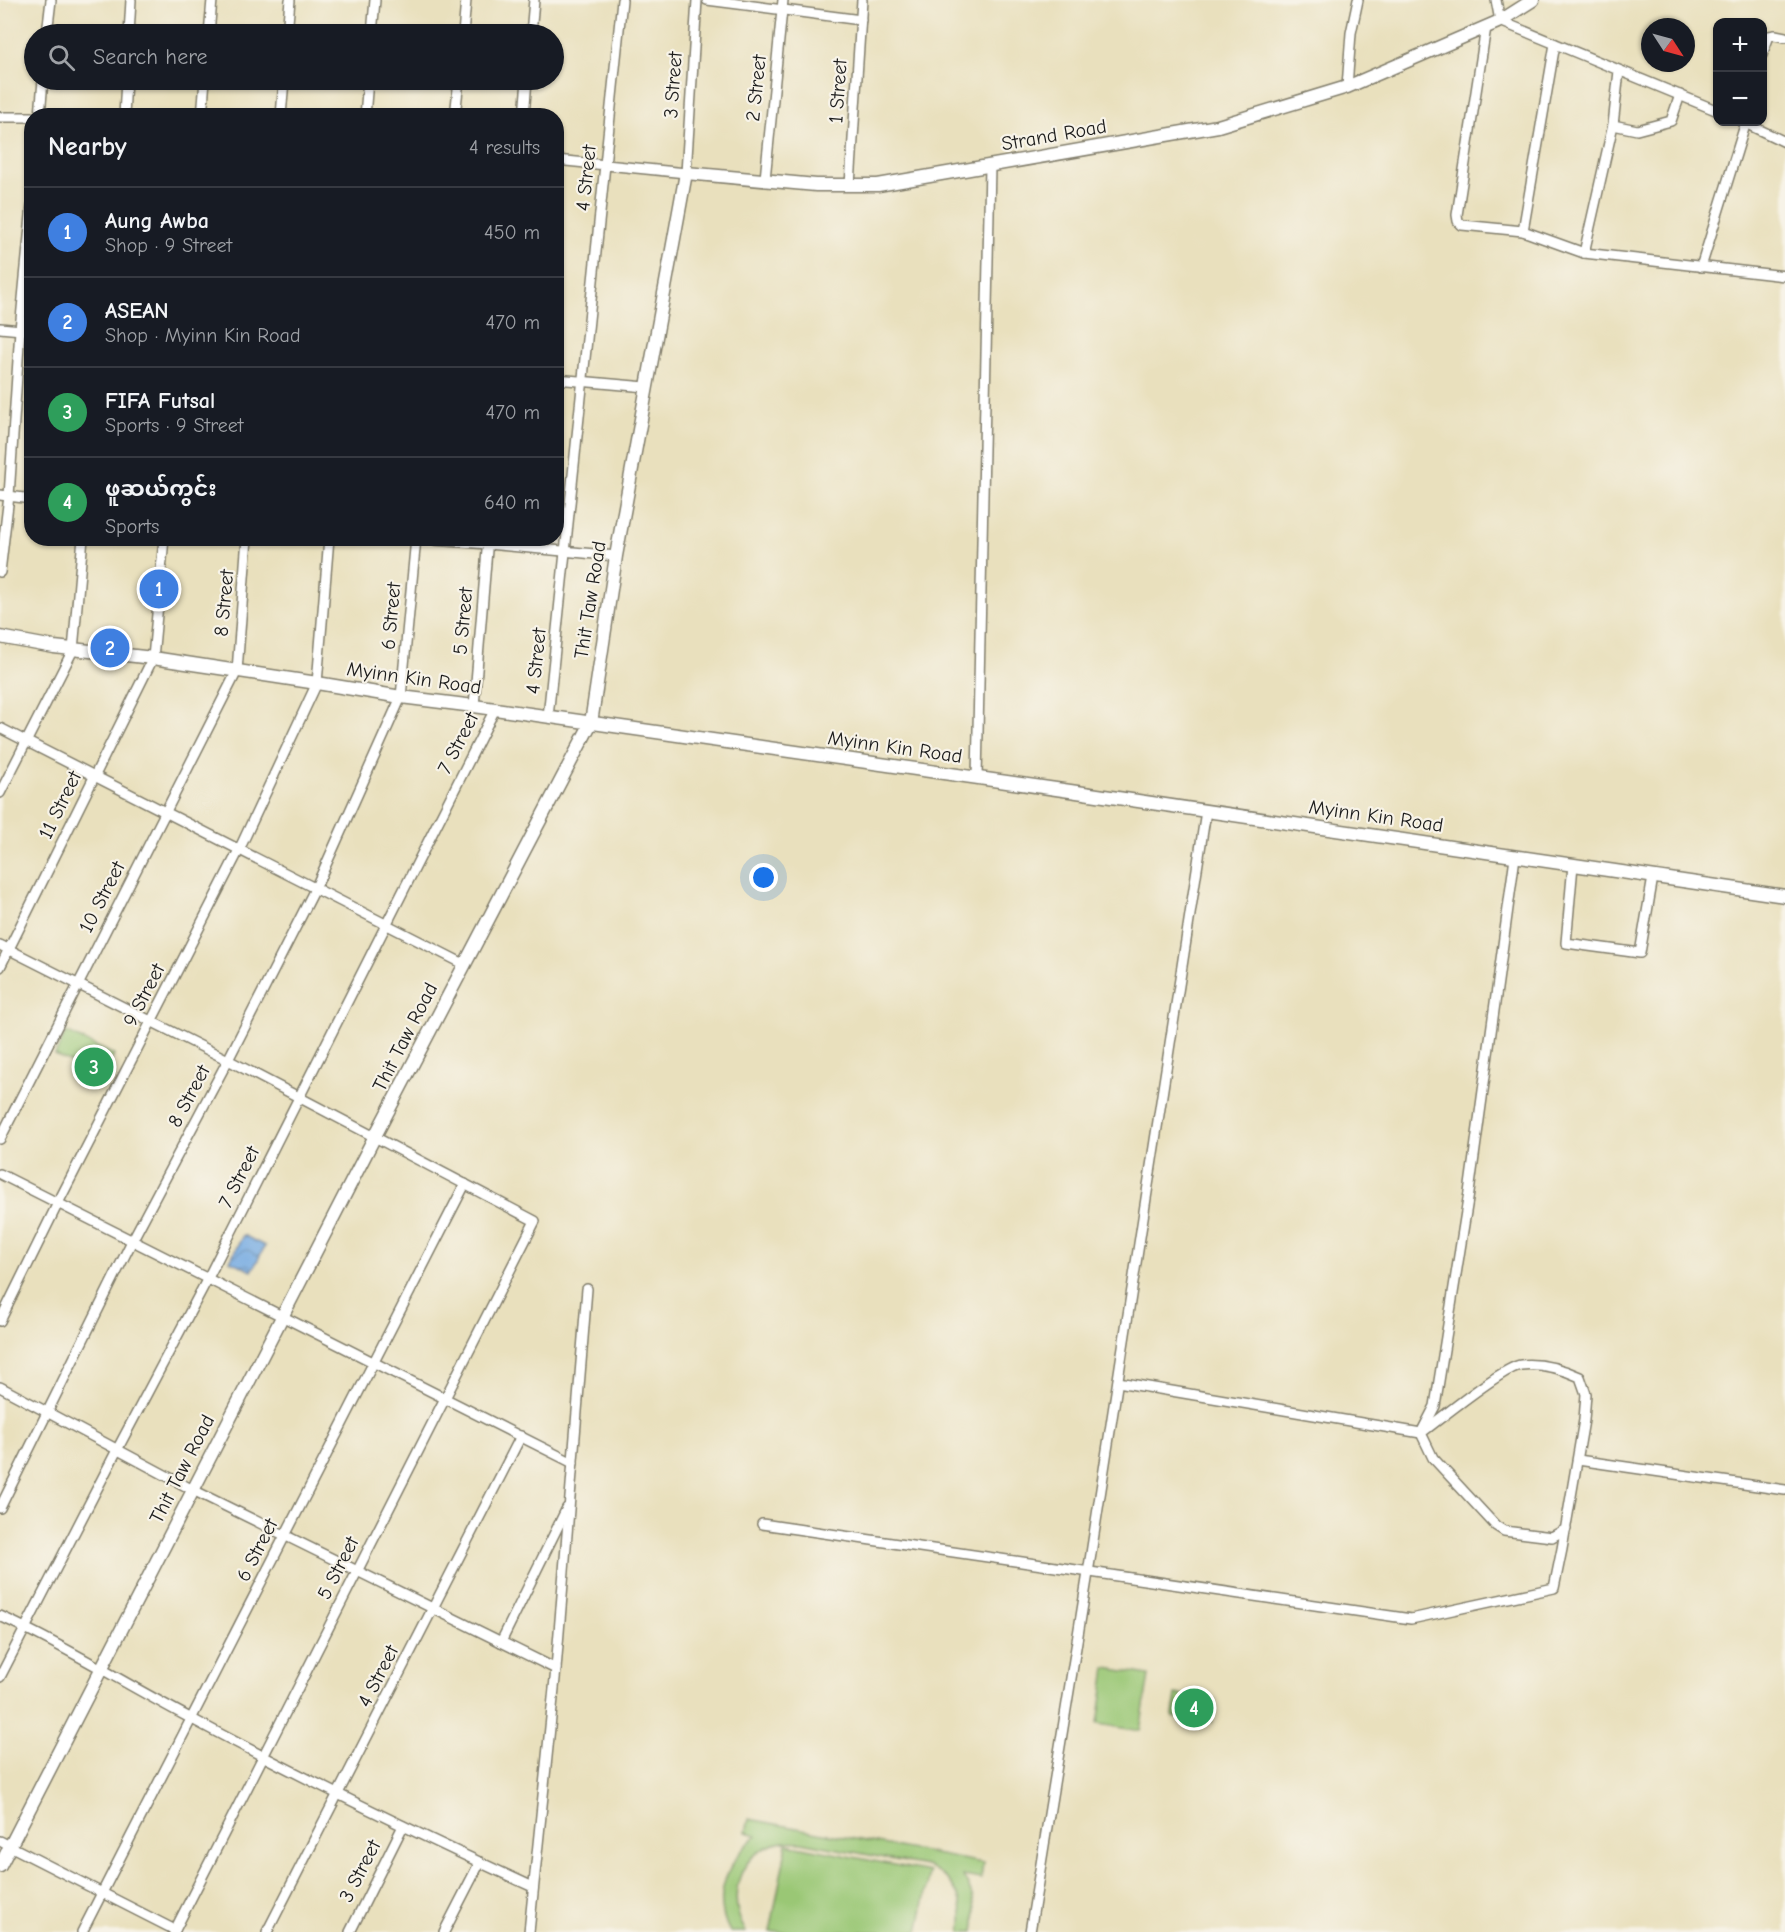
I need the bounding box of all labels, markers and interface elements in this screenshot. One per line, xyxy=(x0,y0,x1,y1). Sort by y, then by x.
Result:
north arrow xyxy=(1641,18,1695,72)
map controls xyxy=(1713,18,1767,126)
button: + xyxy=(1713,18,1767,72)
search box xyxy=(24,24,564,90)
icon: search xyxy=(45,41,78,74)
text: Search here xyxy=(93,44,208,70)
street label: 3 Street xyxy=(659,50,687,119)
street label: 2 Street xyxy=(741,52,771,123)
street label: 1 Street xyxy=(824,57,852,124)
button: − xyxy=(1713,72,1767,126)
street label: Strand Road xyxy=(1000,114,1108,156)
text: Nearby xyxy=(48,132,127,162)
text: 4 results xyxy=(469,136,540,159)
street label: 4 Street xyxy=(571,142,601,212)
text: Aung Awba xyxy=(105,208,209,234)
text: 1 xyxy=(64,221,71,244)
text: 450 m xyxy=(484,221,540,244)
text: Shop · 9 Street xyxy=(105,234,232,257)
text: ASEAN xyxy=(105,298,169,324)
text: 2 xyxy=(63,311,72,334)
text: 470 m xyxy=(485,311,540,334)
text: Shop · Myinn Kin Road xyxy=(105,324,301,347)
text: FIFA Futsal xyxy=(105,388,215,414)
text: 3 xyxy=(63,401,72,424)
text: 470 m xyxy=(485,401,540,424)
text: Sports · 9 Street xyxy=(105,414,243,437)
text: ဖူဆယ်ကွင်း xyxy=(105,476,217,502)
text: 4 xyxy=(63,491,72,514)
text: 640 m xyxy=(484,491,540,514)
text: Sports xyxy=(105,515,159,538)
street label: Thit Taw Road xyxy=(569,540,611,660)
pin: 1 xyxy=(140,566,178,612)
street label: 8 Street xyxy=(210,567,238,637)
street label: 6 Street xyxy=(377,580,406,651)
street label: 5 Street xyxy=(449,585,478,656)
street label: 4 Street xyxy=(521,625,551,695)
pin: 2 xyxy=(90,626,130,670)
street label: Myinn Kin Road xyxy=(345,657,483,699)
street label: 7 Street xyxy=(433,707,484,778)
street label: Myinn Kin Road xyxy=(826,726,964,768)
street label: 11 Street xyxy=(34,766,87,843)
street label: Myinn Kin Road xyxy=(1307,795,1445,837)
street label: 10 Street xyxy=(74,856,130,936)
your location xyxy=(749,863,778,892)
street label: 9 Street xyxy=(118,959,170,1030)
street label: Thit Taw Road xyxy=(368,979,442,1095)
pin: 3 xyxy=(74,1044,113,1090)
street label: 8 Street xyxy=(163,1060,215,1131)
street label: 7 Street xyxy=(214,1141,265,1212)
street label: Thit Taw Road xyxy=(145,1411,219,1527)
street label: 6 Street xyxy=(231,1514,283,1585)
street label: 5 Street xyxy=(312,1532,364,1603)
street label: 4 Street xyxy=(353,1640,404,1711)
pin: 4 xyxy=(1174,1686,1214,1730)
street label: 3 Street xyxy=(335,1835,386,1906)

